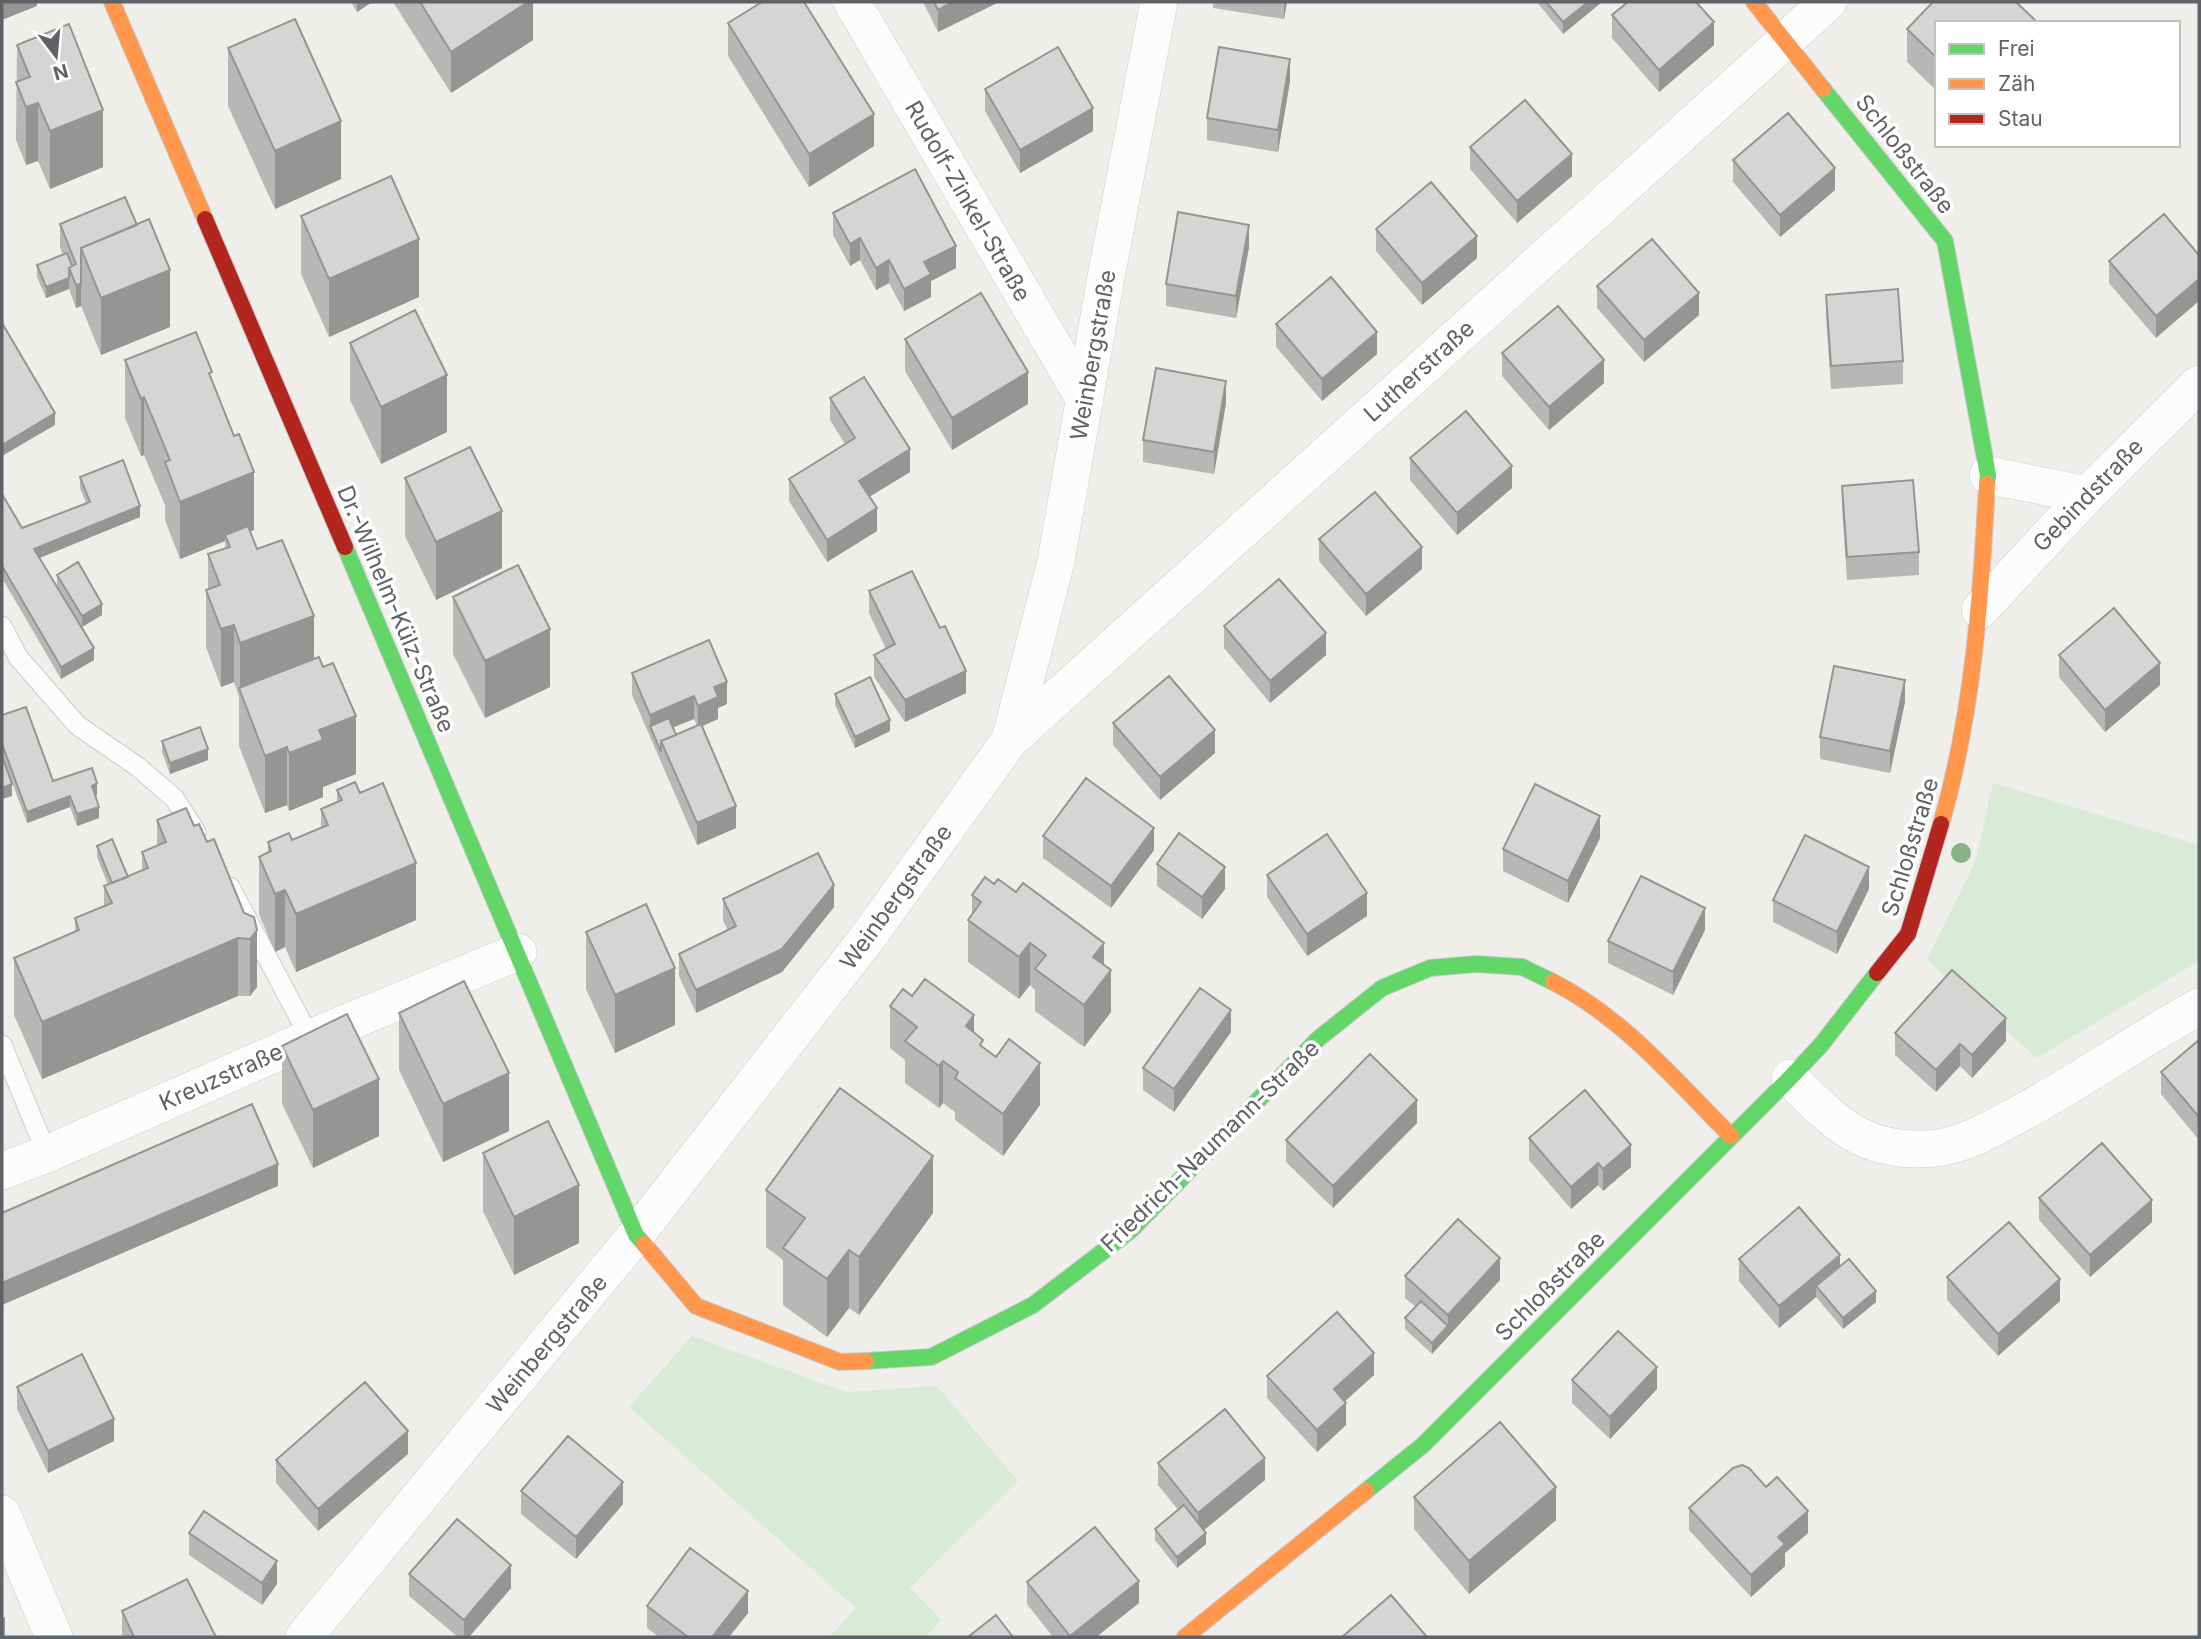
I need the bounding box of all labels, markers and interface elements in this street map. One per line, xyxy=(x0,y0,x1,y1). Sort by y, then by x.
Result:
north arrow xyxy=(21,21,91,91)
legend xyxy=(1935,21,2180,147)
text: Frei xyxy=(1998,36,2035,61)
text: N xyxy=(50,59,71,85)
text: Zäh xyxy=(1998,71,2035,96)
street label: Schloßstraße xyxy=(1850,89,1960,219)
street label: Rudolf-Zinkel-Straße xyxy=(899,96,1037,306)
text: Stau xyxy=(1998,106,2043,131)
street label: Weinbergstraße xyxy=(1064,267,1122,443)
street label: Lutherstraße xyxy=(1358,314,1480,428)
street label: Gebindstraße xyxy=(2027,433,2149,557)
street label: Dr.-Wilhelm-Külz-Straße xyxy=(331,481,461,737)
street label: Schloßstraße xyxy=(1876,774,1944,920)
street label: Weinbergstraße xyxy=(834,819,958,975)
street label: Friedrich-Naumann-Straße xyxy=(1095,1034,1325,1258)
street label: Kreuzstraße xyxy=(155,1037,287,1117)
street label: Schloßstraße xyxy=(1489,1225,1611,1347)
street label: Weinbergstraße xyxy=(481,1269,613,1419)

